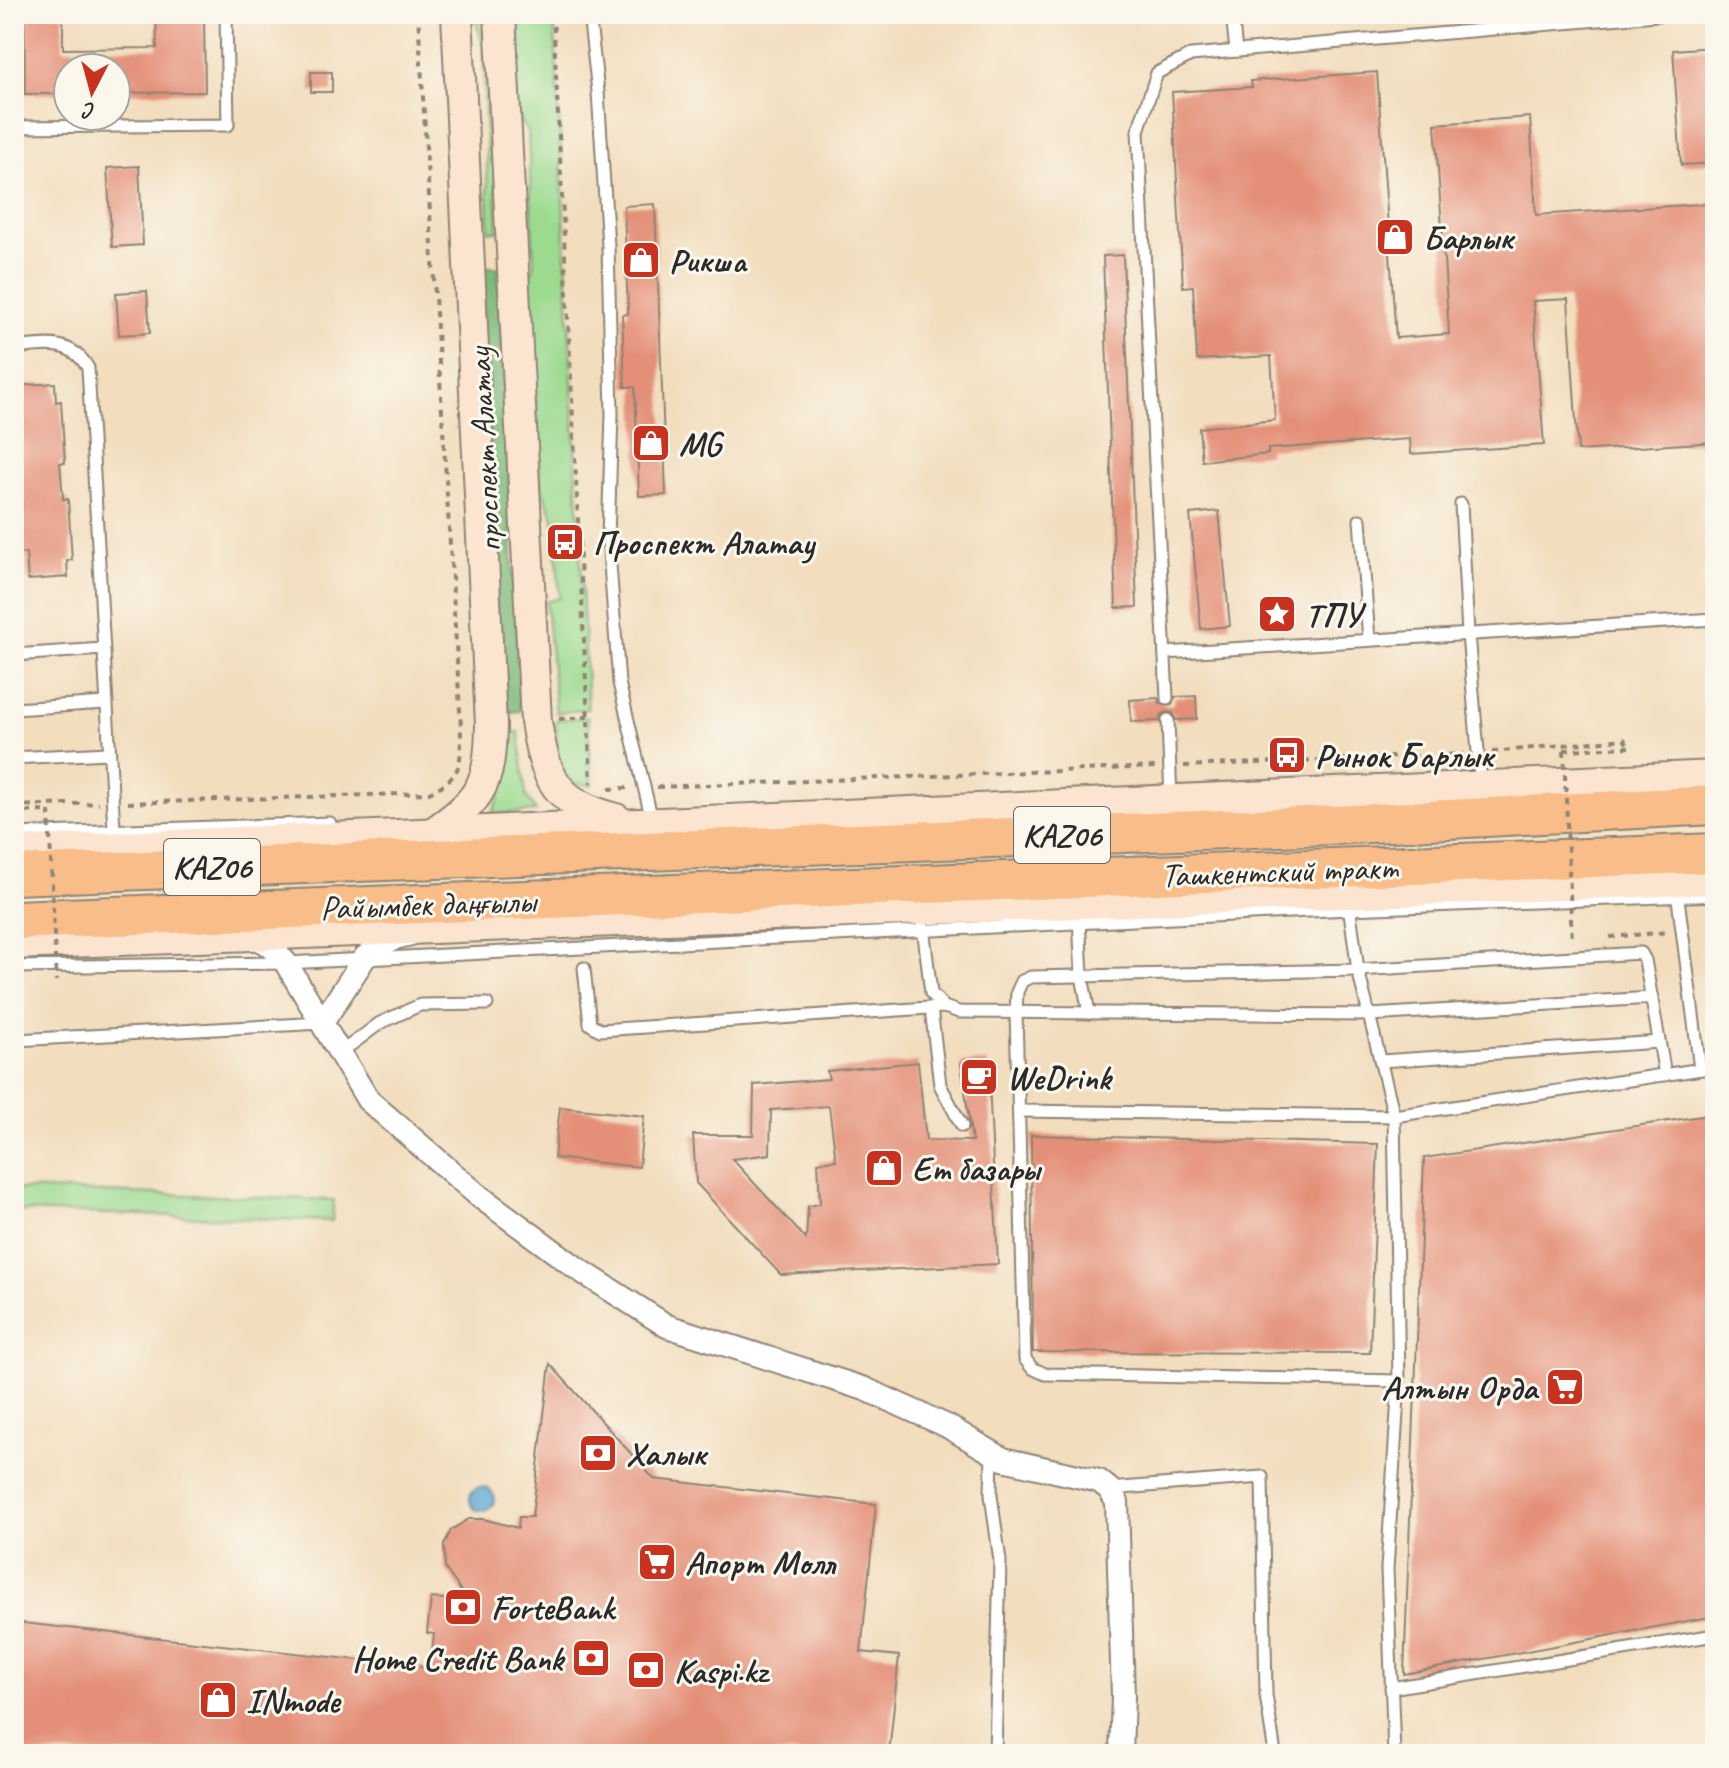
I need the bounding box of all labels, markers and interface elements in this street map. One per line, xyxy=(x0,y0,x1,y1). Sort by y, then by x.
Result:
north arrow xyxy=(52,52,132,132)
text: С xyxy=(80,96,97,125)
shop icon: Барлык xyxy=(1374,216,1416,258)
place label: Барлык xyxy=(1423,216,1516,259)
shop icon: Рикша xyxy=(620,239,662,281)
place label: Рикша xyxy=(669,239,748,282)
street label: проспект Алатау xyxy=(457,344,511,554)
shop icon: MG xyxy=(630,422,672,464)
place label: MG xyxy=(679,422,725,465)
bus stop icon: Проспект Алатау xyxy=(544,521,586,563)
place label: Проспект Алатау xyxy=(593,521,816,564)
place icon: ТПУ xyxy=(1256,593,1298,635)
place label: ТПУ xyxy=(1305,593,1367,636)
bus stop icon: Рынок Барлык xyxy=(1266,734,1308,776)
place label: Рынок Барлык xyxy=(1315,734,1496,777)
road number: KАZ06 xyxy=(1014,807,1110,863)
road number: KАZ06 xyxy=(164,839,260,895)
street label: Ташкентский тракт xyxy=(1160,845,1400,897)
street label: Райымбек даңғылы xyxy=(319,879,540,929)
cafe icon: WeDrink xyxy=(958,1056,1000,1098)
place label: WeDrink xyxy=(1007,1056,1114,1099)
shop icon: Ет базары xyxy=(863,1147,905,1189)
place label: Ет базары xyxy=(912,1147,1043,1190)
place label: Алтын Орда xyxy=(1381,1366,1540,1409)
supermarket icon: Алтын Орда xyxy=(1544,1366,1586,1408)
bank icon: Халык xyxy=(577,1432,619,1474)
place label: Халык xyxy=(626,1432,709,1475)
supermarket icon: Апорт Молл xyxy=(636,1541,678,1583)
place label: Апорт Молл xyxy=(685,1541,837,1584)
bank icon: ForteBank xyxy=(442,1586,484,1628)
place label: ForteBank xyxy=(491,1586,617,1629)
place label: Home Credit Bank xyxy=(352,1637,566,1680)
bank icon: Home Credit Bank xyxy=(570,1637,612,1679)
bank icon: Kaspi.kz xyxy=(625,1649,667,1691)
place label: Kaspi.kz xyxy=(674,1649,770,1692)
shop icon: INmode xyxy=(197,1679,239,1721)
place label: INmode xyxy=(246,1679,342,1722)

